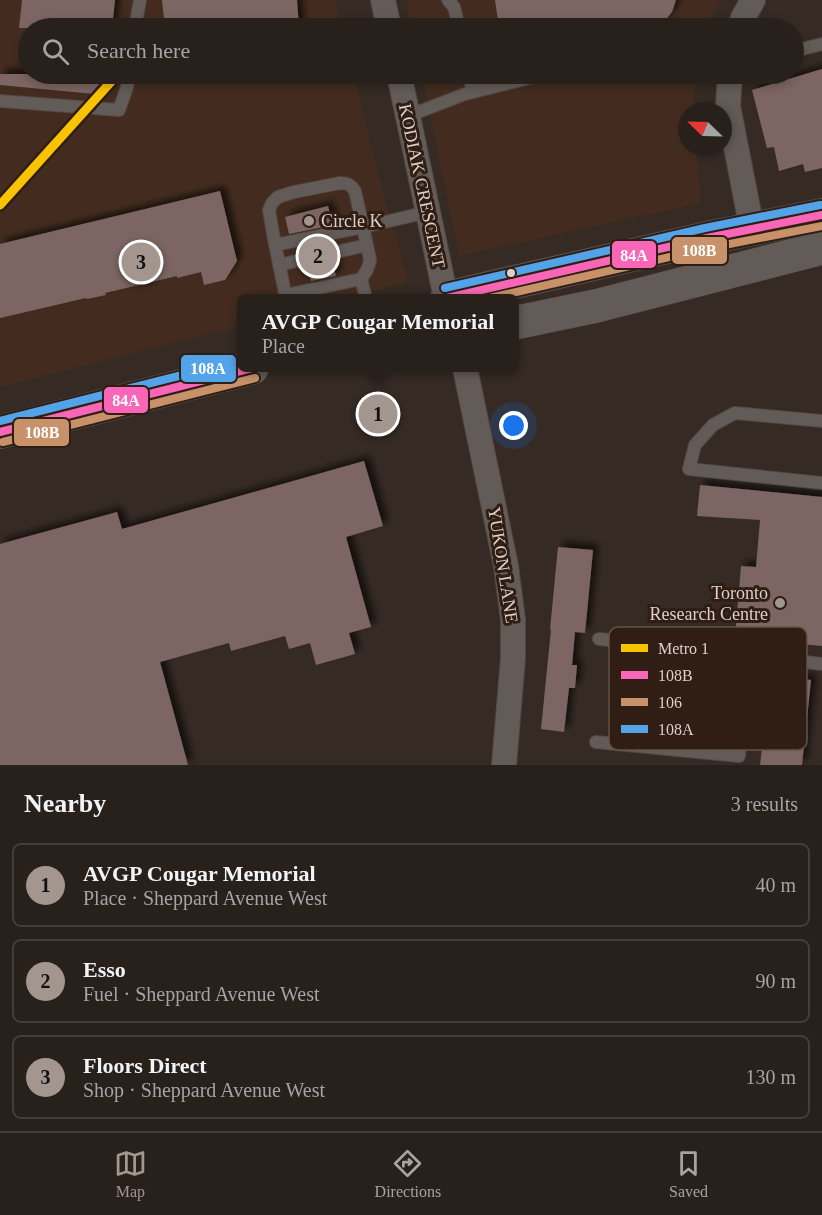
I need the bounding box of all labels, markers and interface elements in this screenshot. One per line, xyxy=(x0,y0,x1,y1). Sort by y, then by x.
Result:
search box xyxy=(18,18,804,84)
icon: search xyxy=(39,35,72,68)
text: Search here xyxy=(87,38,190,63)
street label: KODIAK CRESCENT xyxy=(395,102,449,270)
north arrow xyxy=(678,102,732,156)
place label: Circle K xyxy=(321,211,382,231)
marker: Circle K xyxy=(302,214,316,228)
pin: 2 xyxy=(298,234,338,278)
line badge: 108B xyxy=(671,236,728,265)
pin: 3 xyxy=(122,240,160,284)
line badge: 84A xyxy=(611,240,657,269)
text: 108B xyxy=(682,242,717,259)
text: 84A xyxy=(620,247,648,264)
unlabelled marker xyxy=(505,267,517,279)
popup xyxy=(237,294,519,372)
text: AVGP Cougar Memorial xyxy=(262,309,494,334)
text: Place xyxy=(262,335,305,357)
line badge: 108A xyxy=(180,354,237,383)
text: 108A xyxy=(190,360,226,377)
line badge: 84A xyxy=(103,386,149,414)
text: 84A xyxy=(112,392,140,409)
pin: 1 xyxy=(358,392,398,436)
your location xyxy=(499,411,528,440)
line badge: 108B xyxy=(13,418,70,447)
text: 108B xyxy=(25,424,60,441)
street label: YUKON LANE xyxy=(484,505,522,625)
place label: Toronto Research Centre xyxy=(650,583,768,624)
marker: Toronto Research Centre xyxy=(773,596,787,610)
legend xyxy=(609,627,807,750)
text: Metro 1 xyxy=(658,640,709,657)
text: 108B xyxy=(658,667,693,684)
text: 106 xyxy=(658,694,682,711)
text: 108A xyxy=(658,721,694,738)
text: Nearby xyxy=(24,789,106,818)
text: 3 results xyxy=(731,793,798,815)
text: AVGP Cougar Memorial xyxy=(83,861,316,886)
text: 1 xyxy=(41,874,51,896)
text: 40 m xyxy=(755,874,796,896)
text: Place · Sheppard Avenue West xyxy=(83,887,327,909)
text: Esso xyxy=(83,957,126,982)
text: 2 xyxy=(41,970,51,992)
text: 90 m xyxy=(755,970,796,992)
text: Fuel · Sheppard Avenue West xyxy=(83,983,320,1005)
text: Floors Direct xyxy=(83,1053,207,1078)
text: 3 xyxy=(41,1066,51,1088)
text: 130 m xyxy=(745,1066,796,1088)
text: Shop · Sheppard Avenue West xyxy=(83,1079,325,1101)
tab: Map xyxy=(114,1147,147,1201)
tab: Directions xyxy=(375,1147,441,1201)
tab: Saved xyxy=(669,1147,708,1201)

